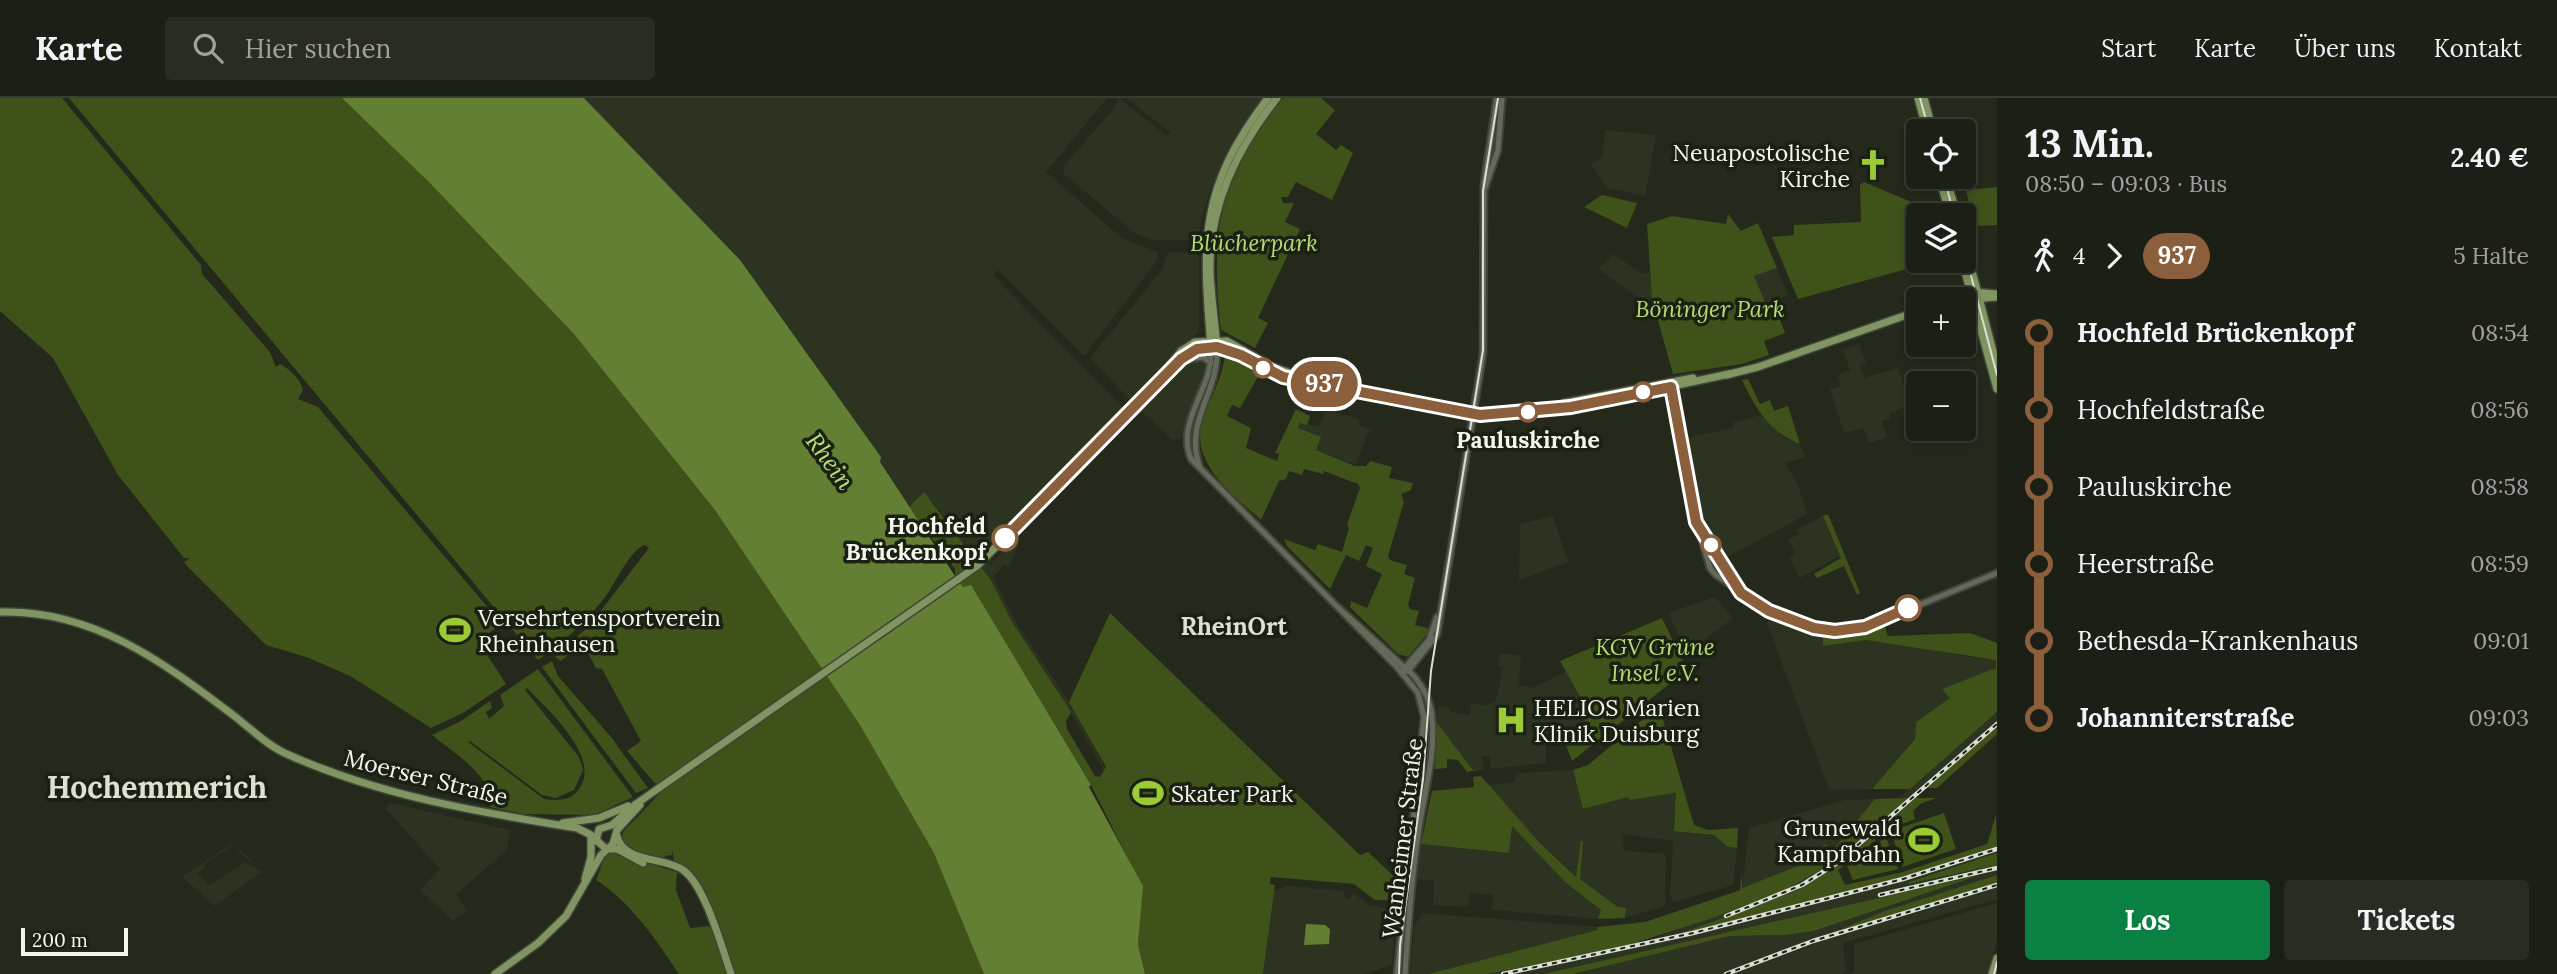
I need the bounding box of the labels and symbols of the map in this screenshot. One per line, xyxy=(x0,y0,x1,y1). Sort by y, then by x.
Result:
place label: Neuapostolische Kirche xyxy=(1673,138,1850,193)
church icon: Neuapostolische Kirche xyxy=(1856,148,1890,182)
park label: Blücherpark xyxy=(1190,228,1318,257)
park label: Böninger Park xyxy=(1635,294,1785,323)
unlabelled marker xyxy=(1253,358,1273,378)
line badge: 937 xyxy=(1284,361,1364,407)
unlabelled marker xyxy=(1633,382,1653,402)
marker: Pauluskirche xyxy=(1518,402,1538,422)
place label: Pauluskirche xyxy=(1456,425,1600,454)
water label: Rhein xyxy=(799,427,861,496)
place label: Hochfeld Brückenkopf xyxy=(845,511,988,566)
marker: Hochfeld Brückenkopf xyxy=(992,525,1018,551)
unlabelled marker xyxy=(1701,535,1721,555)
unlabelled marker xyxy=(1895,595,1921,621)
place label: Versehrtensportverein Rheinhausen xyxy=(477,603,721,658)
district label: RheinOrt xyxy=(1180,611,1289,642)
sports icon: Versehrtensportverein Rheinhausen xyxy=(438,613,472,647)
park label: KGV Grüne Insel e.V. xyxy=(1595,632,1715,687)
place label: HELIOS Marien Klinik Duisburg xyxy=(1534,693,1700,748)
hospital icon: HELIOS Marien Klinik Duisburg xyxy=(1494,703,1528,737)
street label: Wanheimer Straße xyxy=(1375,736,1429,940)
street label: Moerser Straße xyxy=(341,743,511,811)
district label: Hochemmerich xyxy=(47,768,268,806)
sports icon: Skater Park xyxy=(1131,776,1165,810)
place label: Skater Park xyxy=(1171,779,1294,808)
place label: Grunewald Kampfbahn xyxy=(1777,813,1901,868)
sports icon: Grunewald Kampfbahn xyxy=(1907,823,1941,857)
scale bar xyxy=(21,925,128,957)

